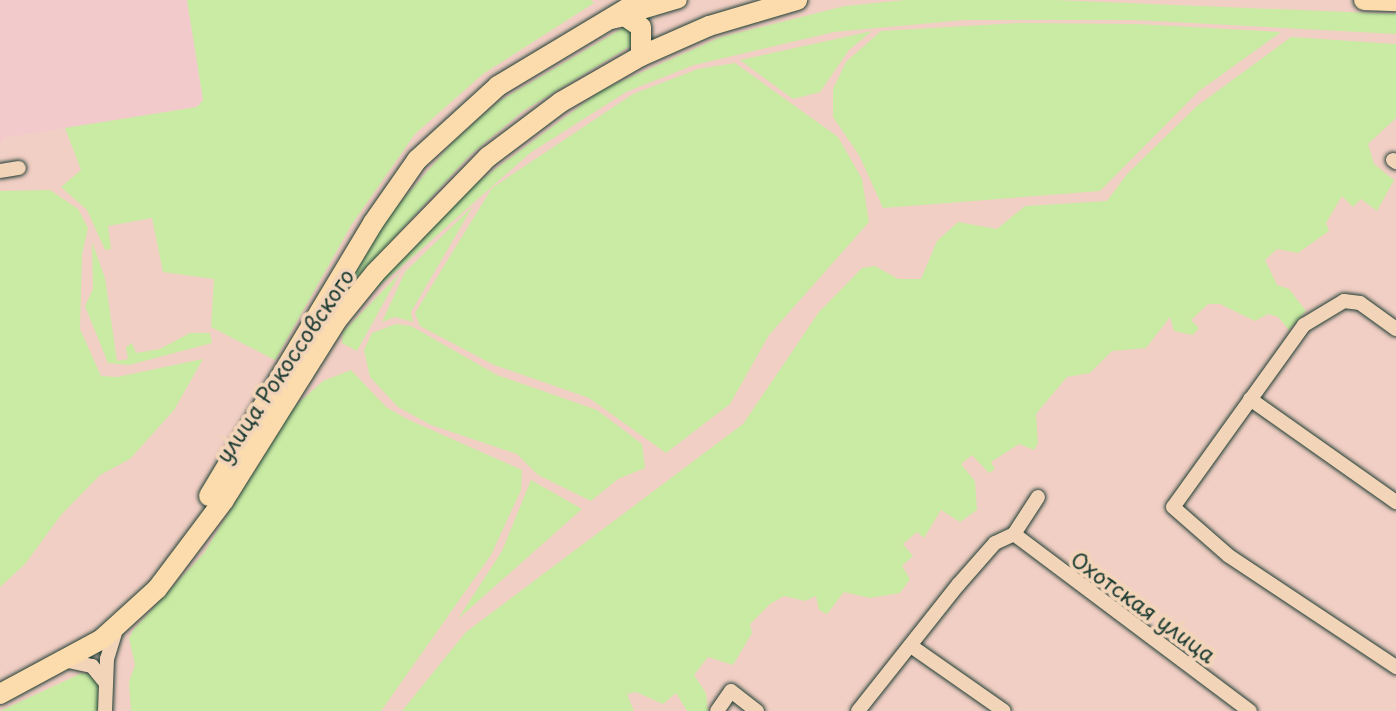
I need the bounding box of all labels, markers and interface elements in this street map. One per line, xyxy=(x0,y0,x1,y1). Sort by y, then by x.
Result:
street label: улица Рокоссовского xyxy=(209,262,359,468)
street label: Охотская улица xyxy=(1066,544,1222,668)

